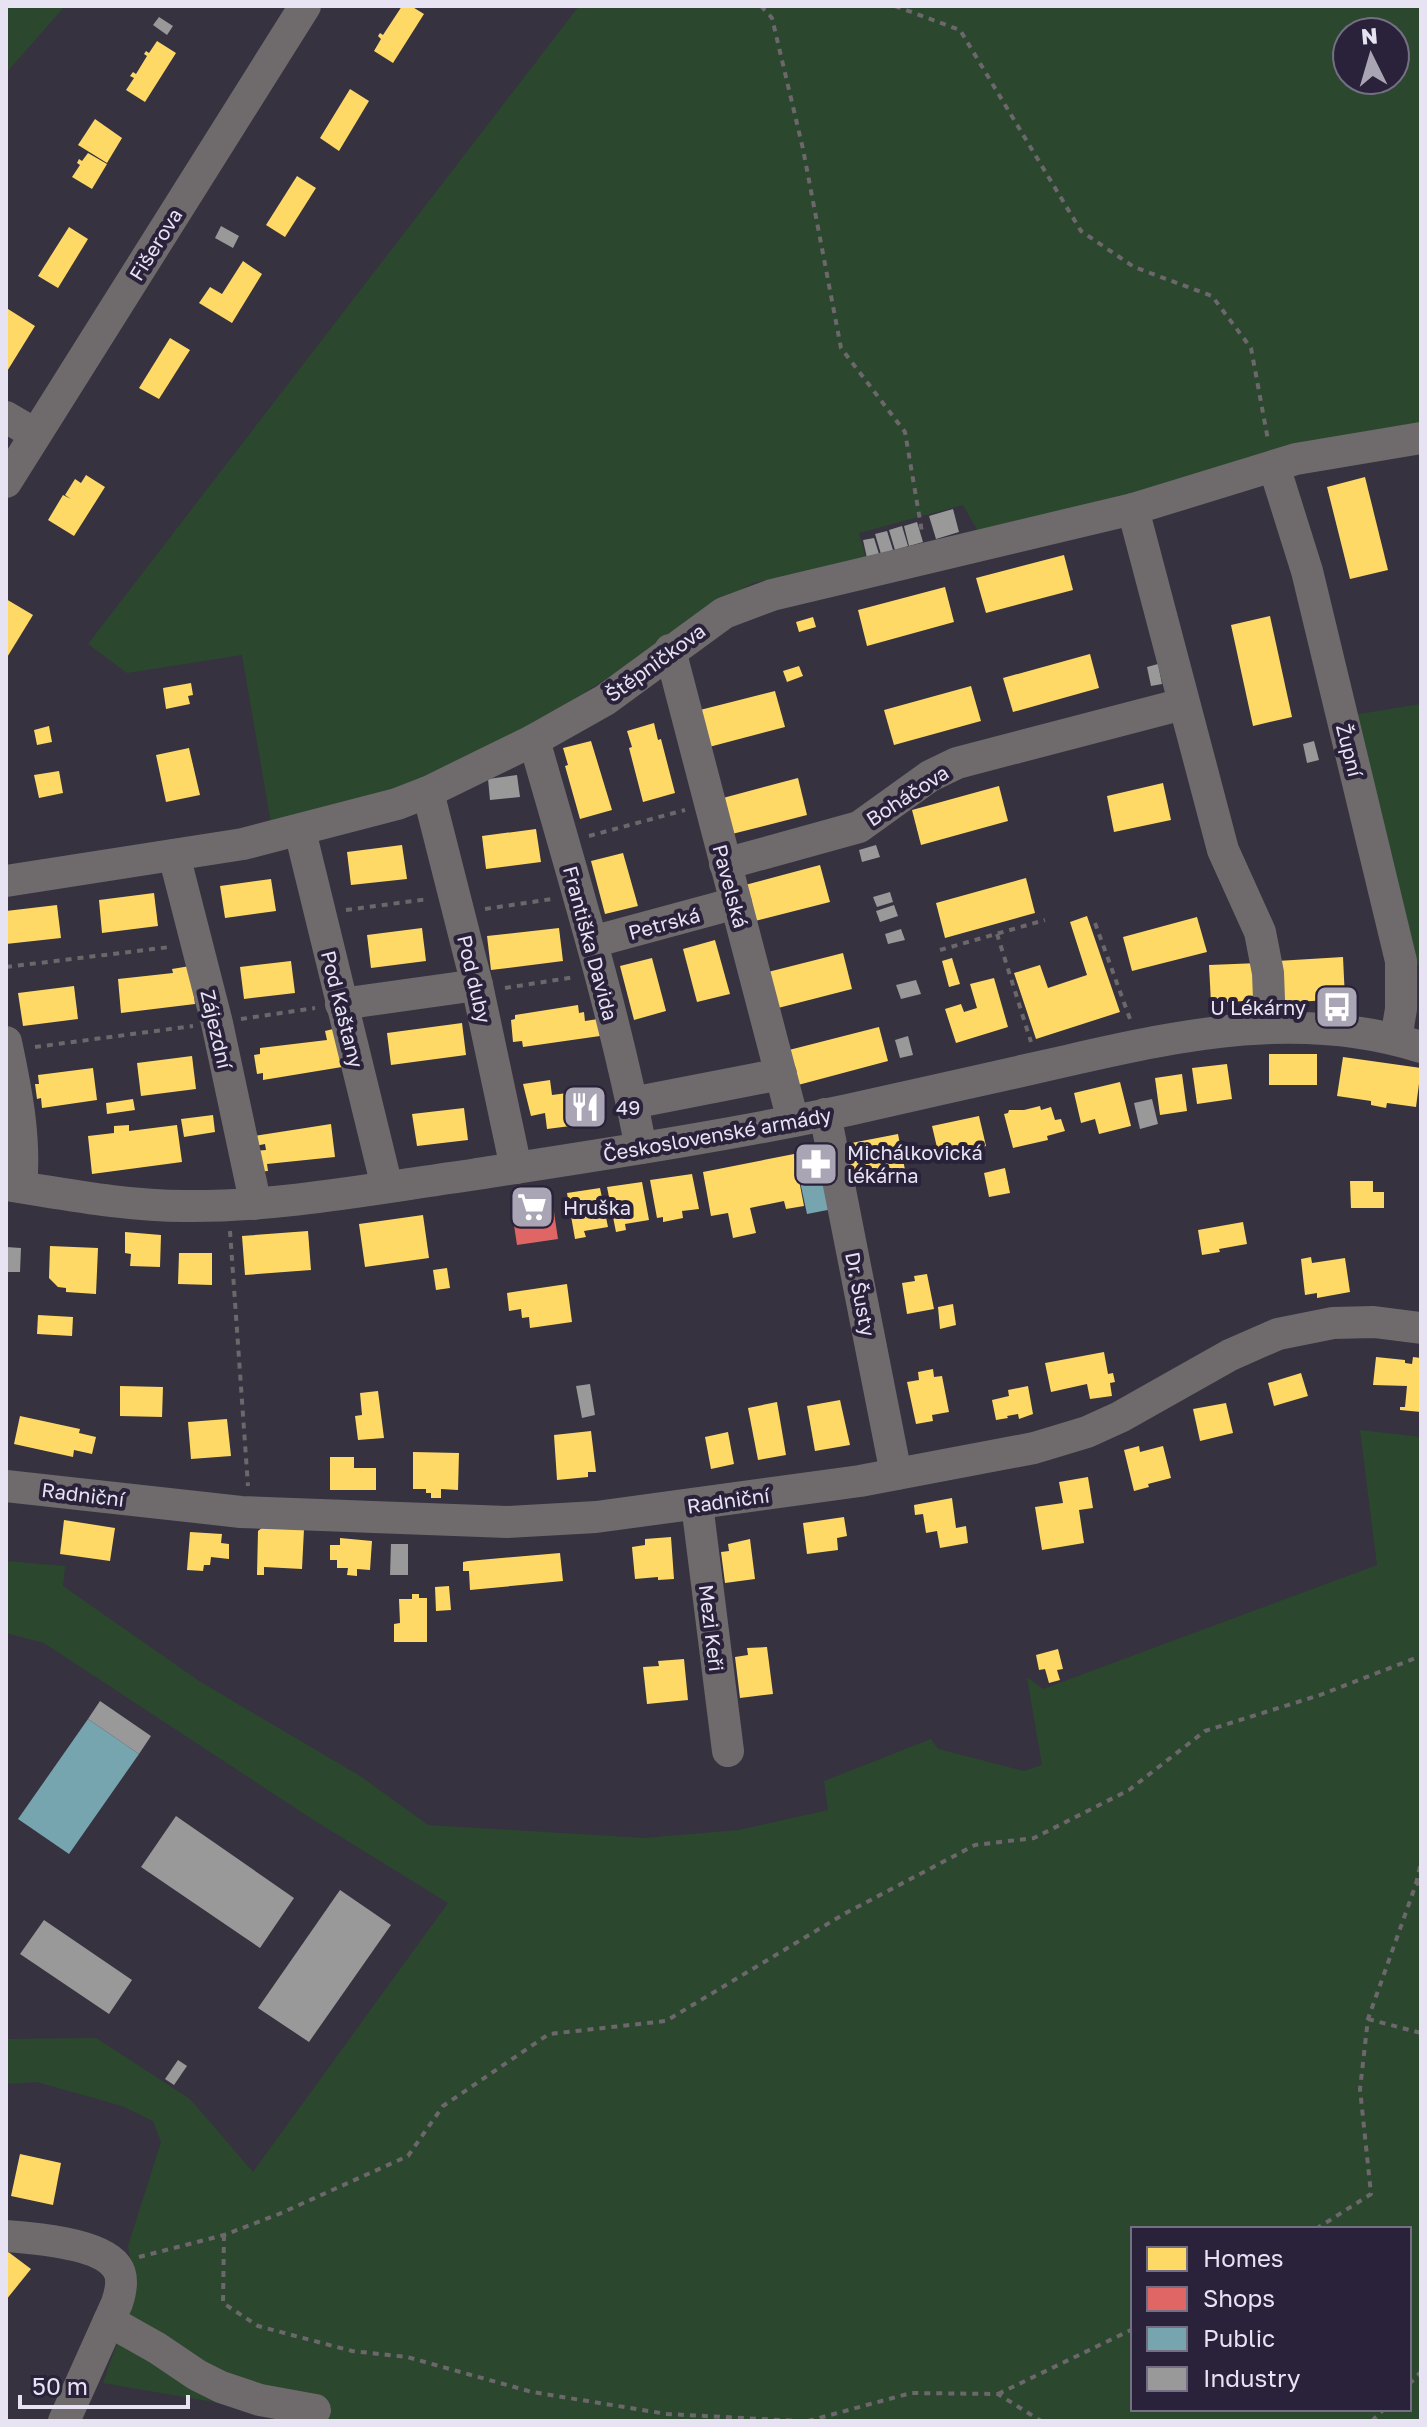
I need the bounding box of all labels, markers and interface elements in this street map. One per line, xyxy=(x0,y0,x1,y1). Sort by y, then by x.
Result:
north arrow xyxy=(1331,16,1411,96)
text: N xyxy=(1360,21,1379,50)
street label: Fišerova xyxy=(123,203,187,285)
street label: Štěpničkova xyxy=(601,618,709,706)
street label: Župní xyxy=(1332,721,1369,781)
street label: Boháčova xyxy=(861,759,953,831)
street label: Pavelská xyxy=(708,842,754,930)
street label: Františka Davida xyxy=(559,863,623,1023)
street label: Petrská xyxy=(625,902,703,944)
street label: Pod duby xyxy=(453,933,497,1025)
street label: Pod Kaštany xyxy=(317,948,369,1070)
bus stop icon: U Lékárny xyxy=(1313,983,1361,1031)
street label: Zájezdní xyxy=(196,987,238,1072)
place label: U Lékárny xyxy=(1210,995,1306,1019)
restaurant icon: 49 xyxy=(561,1083,609,1131)
place label: 49 xyxy=(616,1095,640,1119)
street label: Československé armády xyxy=(601,1102,833,1166)
pharmacy icon: Michálkovická lékárna xyxy=(792,1140,840,1188)
place label: Michálkovická lékárna xyxy=(847,1140,983,1187)
supermarket icon: Hruška xyxy=(508,1183,556,1231)
place label: Hruška xyxy=(563,1195,631,1219)
street label: Dr. Šusty xyxy=(841,1250,881,1338)
street label: Radniční xyxy=(40,1477,127,1511)
street label: Radniční xyxy=(685,1482,772,1518)
street label: Mezi Keři xyxy=(695,1583,729,1673)
legend xyxy=(1131,2227,1411,2411)
text: Homes xyxy=(1203,2243,1284,2272)
text: Shops xyxy=(1203,2283,1275,2312)
text: Public xyxy=(1203,2323,1275,2352)
scale bar xyxy=(20,2359,188,2409)
text: Industry xyxy=(1203,2363,1300,2392)
text: 50 m xyxy=(32,2371,88,2400)

